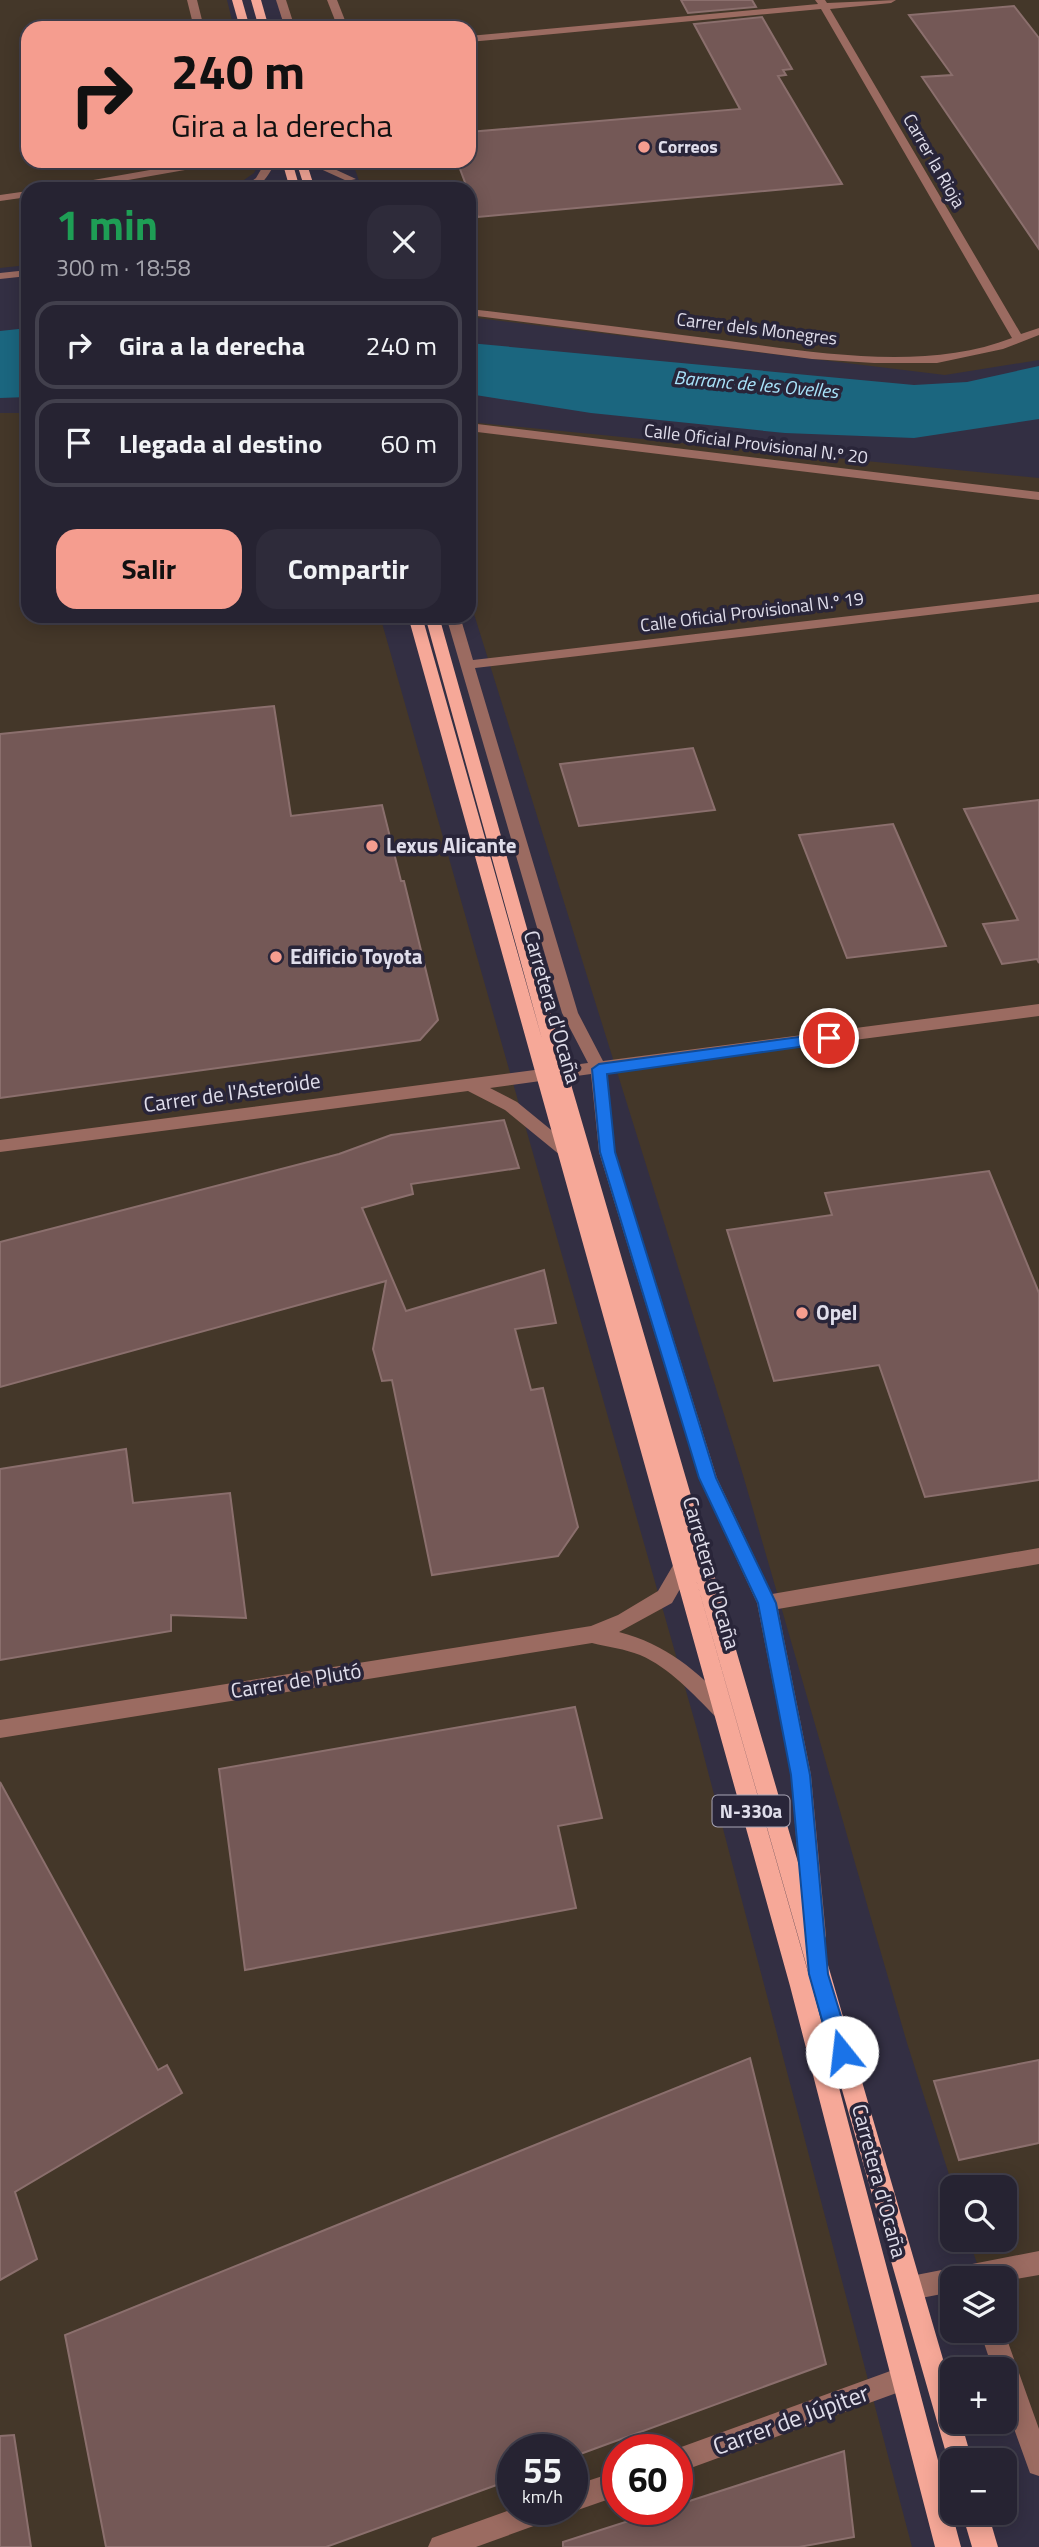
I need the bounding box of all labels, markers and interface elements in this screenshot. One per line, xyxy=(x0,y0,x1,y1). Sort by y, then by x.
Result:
text: 240 m xyxy=(171,33,305,108)
icon: right xyxy=(56,49,147,140)
text: Gira a la derecha xyxy=(171,101,393,149)
street label: Carrer la Rioja xyxy=(896,109,972,213)
place label: Correos xyxy=(658,133,718,160)
marker: Correos xyxy=(636,139,652,155)
text: 1 min xyxy=(56,192,158,256)
button: close xyxy=(367,205,441,279)
text: 300 m · 18:58 xyxy=(56,250,191,285)
street label: Carrer dels Monegres xyxy=(675,305,839,352)
icon: right xyxy=(60,326,98,364)
text: Gira a la derecha xyxy=(119,326,305,365)
text: 240 m xyxy=(366,326,437,365)
water label: Barranc de les Ovelles xyxy=(673,362,841,405)
street label: Calle Oficial Provisional N.º 20 xyxy=(643,416,869,471)
icon: arrive xyxy=(60,424,98,462)
text: Llegada al destino xyxy=(119,424,322,463)
text: 60 m xyxy=(380,424,437,463)
button: Salir xyxy=(56,529,242,609)
button: Compartir xyxy=(256,529,441,609)
street label: Calle Oficial Provisional N.º 19 xyxy=(639,584,865,639)
place label: Lexus Alicante xyxy=(386,829,517,861)
marker: Lexus Alicante xyxy=(364,838,380,854)
street label: Carretera d'Ocaña xyxy=(516,926,590,1088)
place label: Edificio Toyota xyxy=(290,940,423,972)
marker: Edificio Toyota xyxy=(268,949,284,965)
pin xyxy=(799,1008,859,1068)
icon: arrive xyxy=(810,1019,848,1057)
street label: Carrer de l'Asteroide xyxy=(141,1064,322,1120)
place label: Opel xyxy=(816,1296,858,1328)
marker: Opel xyxy=(794,1305,810,1321)
street label: Carretera d'Ocaña xyxy=(675,1492,749,1654)
street label: Carrer de Plutó xyxy=(228,1654,364,1706)
road number: N-330a xyxy=(712,1796,790,1826)
position arrow xyxy=(805,2015,879,2089)
street label: Carretera d'Ocaña xyxy=(844,2100,916,2262)
map controls xyxy=(940,2175,1017,2525)
button: search xyxy=(940,2175,1017,2252)
button: layers xyxy=(940,2266,1017,2343)
button: + xyxy=(940,2357,1017,2434)
street label: Carrer de Júpiter xyxy=(708,2374,874,2464)
speed limit sign: 60 xyxy=(602,2434,693,2525)
text: 55 xyxy=(523,2443,562,2497)
button: − xyxy=(940,2448,1017,2525)
text: km/h xyxy=(522,2483,563,2510)

